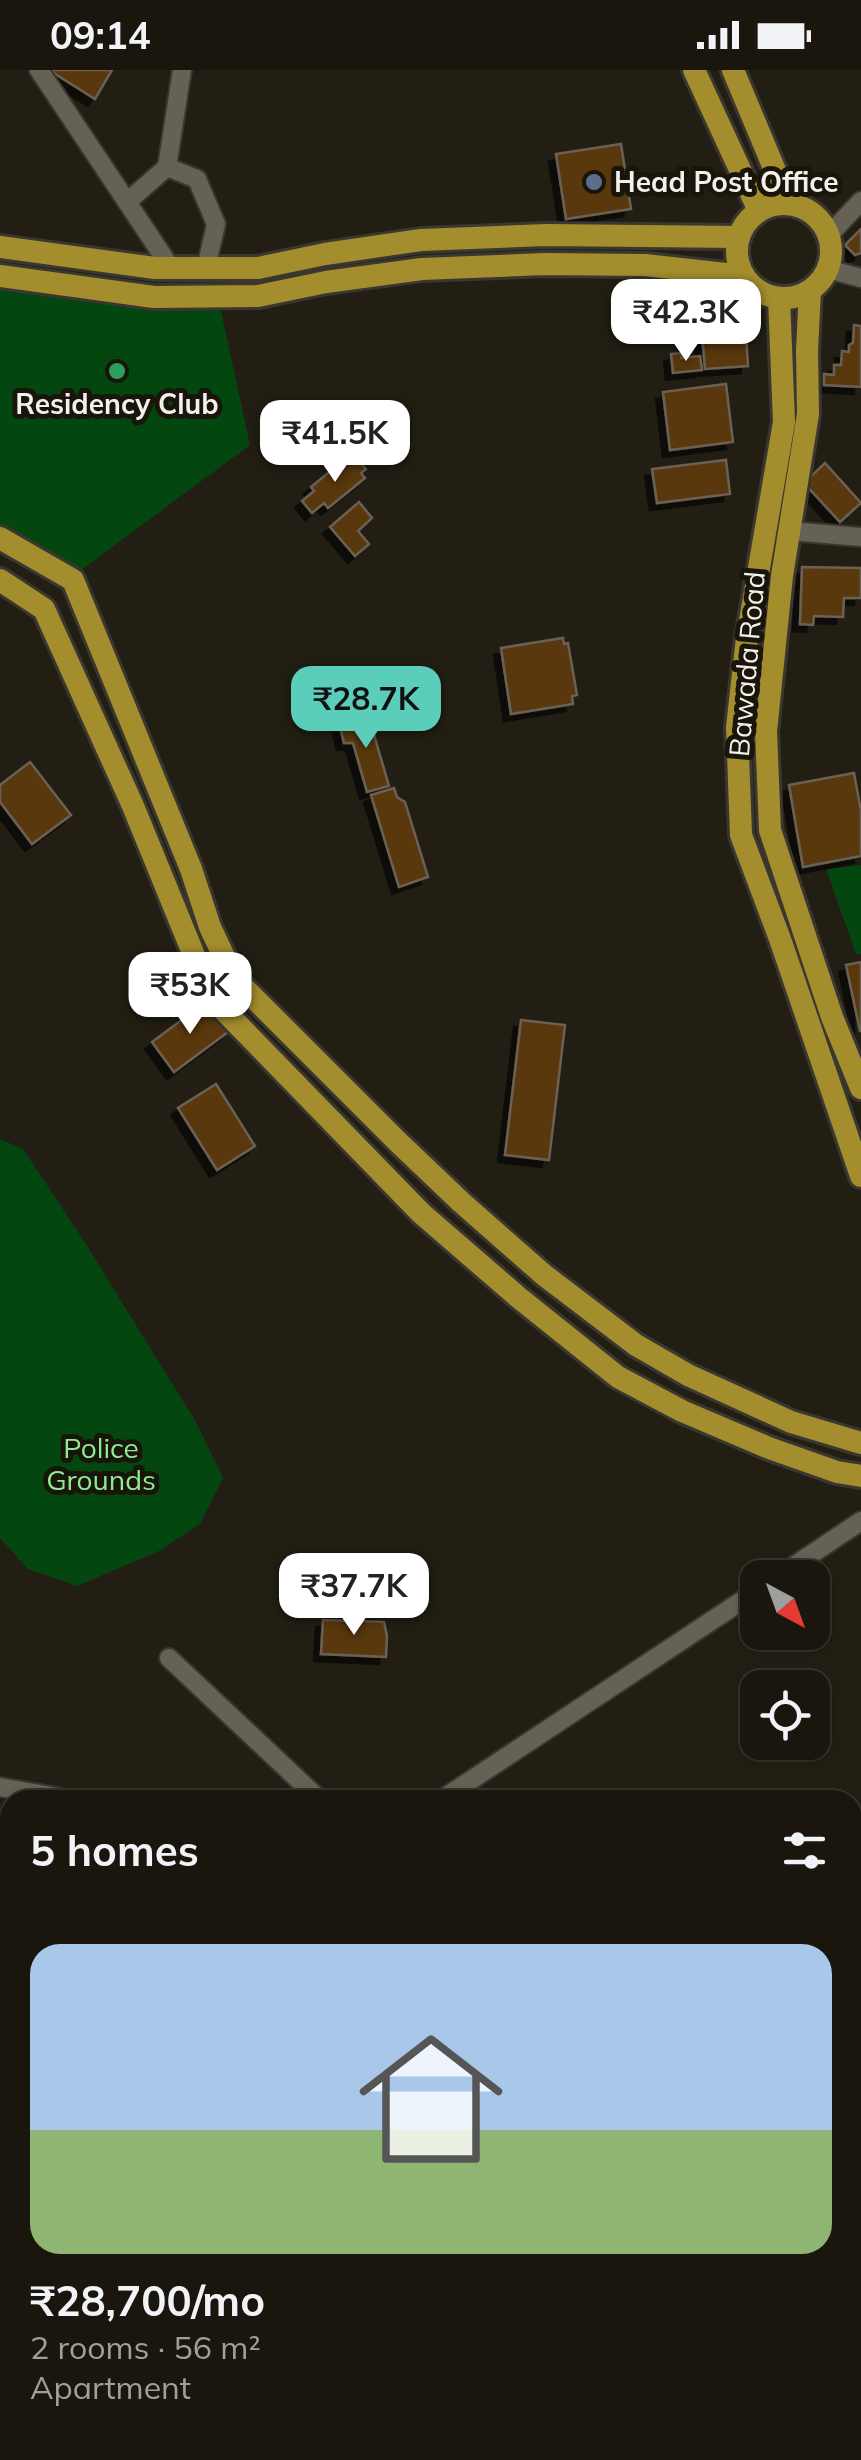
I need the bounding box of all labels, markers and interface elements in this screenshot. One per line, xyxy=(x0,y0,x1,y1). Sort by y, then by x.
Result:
text: 09:14 xyxy=(50,11,151,59)
place label: Head Post Office xyxy=(614,164,839,199)
marker: Head Post Office xyxy=(583,171,605,193)
pin: ₹42.3K xyxy=(605,279,767,364)
text: ₹42.3K xyxy=(633,291,739,331)
marker: Residency Club xyxy=(106,360,128,382)
place label: Residency Club xyxy=(15,386,219,421)
pin: ₹41.5K xyxy=(254,400,416,485)
text: ₹41.5K xyxy=(282,412,388,452)
street label: Bawada Road xyxy=(721,570,772,758)
pin: ₹28.7K xyxy=(285,666,447,751)
text: ₹28.7K xyxy=(313,678,419,718)
pin: ₹53K xyxy=(131,952,249,1037)
text: ₹53K xyxy=(151,964,229,1004)
park label: Police Grounds xyxy=(46,1430,156,1497)
pin: ₹37.7K xyxy=(273,1553,435,1638)
north arrow xyxy=(740,1560,830,1650)
map controls xyxy=(740,1560,830,1760)
text: ₹37.7K xyxy=(301,1565,407,1605)
button: locate xyxy=(740,1670,830,1760)
icon: filters xyxy=(777,1823,832,1878)
text: 5 homes xyxy=(30,1824,199,1877)
icon: home xyxy=(341,2009,521,2189)
text: ₹28,700/mo xyxy=(30,2274,265,2327)
text: 2 rooms · 56 m² xyxy=(30,2327,261,2367)
text: Apartment xyxy=(30,2367,191,2407)

